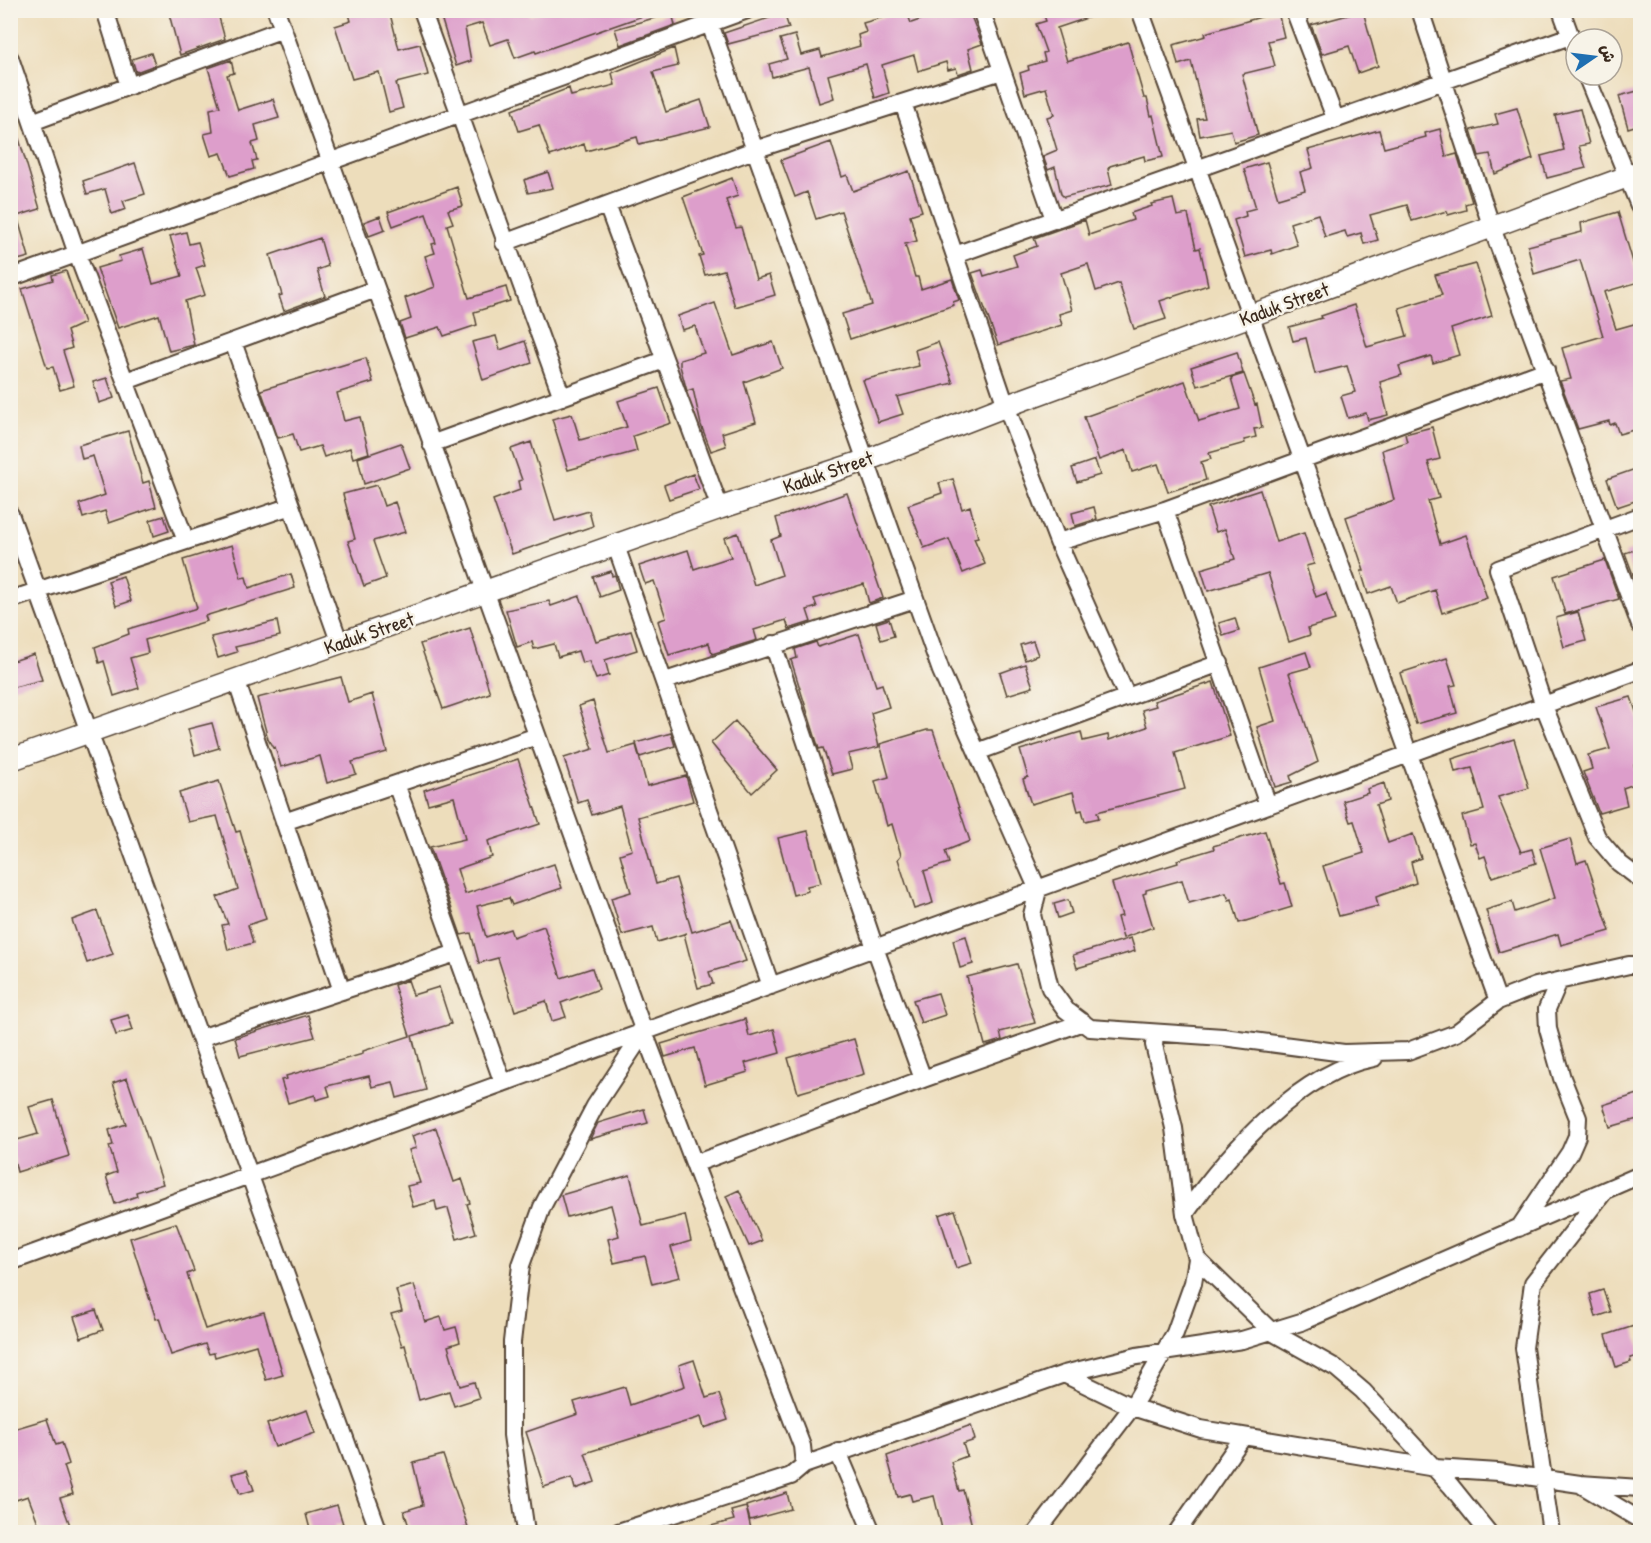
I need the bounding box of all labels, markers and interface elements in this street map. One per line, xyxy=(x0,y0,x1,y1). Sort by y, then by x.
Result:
north arrow xyxy=(1564,27,1624,87)
text: ش xyxy=(1596,42,1621,65)
street label: Kaduk Street xyxy=(1235,274,1333,332)
street label: Kaduk Street xyxy=(779,443,878,500)
street label: Kaduk Street xyxy=(320,604,419,661)

